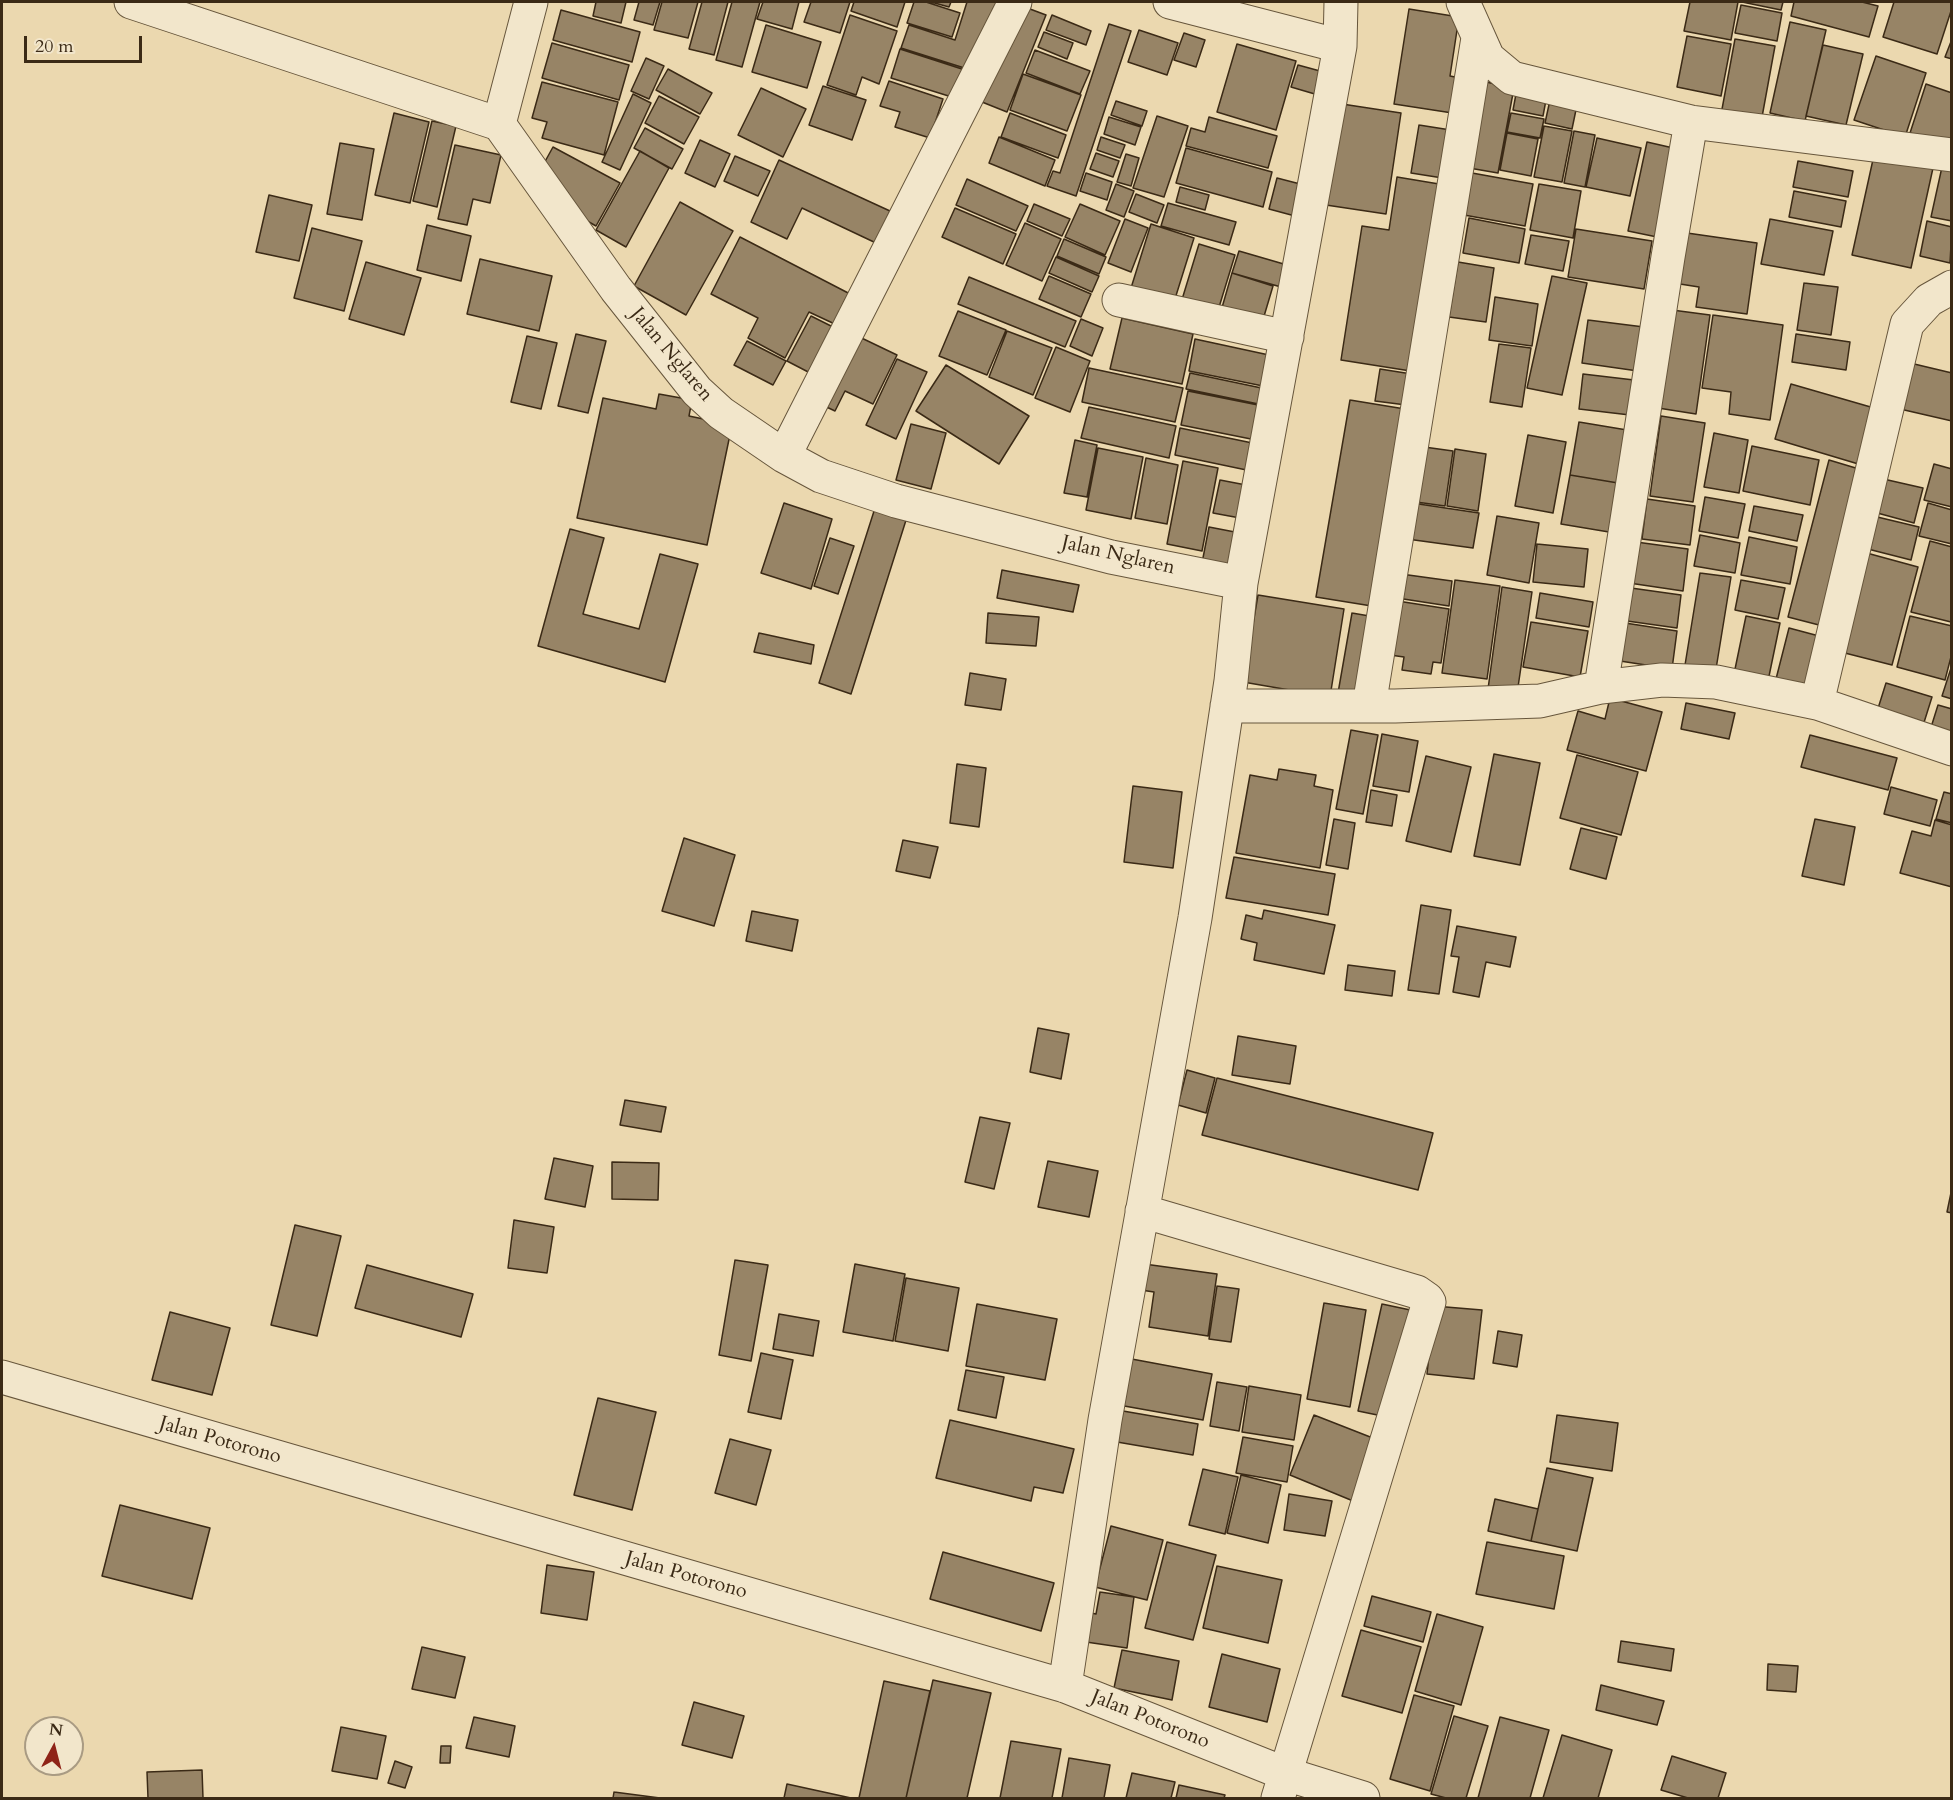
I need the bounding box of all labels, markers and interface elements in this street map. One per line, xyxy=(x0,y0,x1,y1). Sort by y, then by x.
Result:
scale bar xyxy=(27,24,146,62)
text: 20 m xyxy=(35,34,74,59)
street label: Jalan Nglaren xyxy=(625,303,717,407)
street label: Jalan Nglaren xyxy=(1059,531,1177,581)
street label: Jalan Potorono xyxy=(156,1412,284,1470)
street label: Jalan Potorono xyxy=(622,1547,750,1605)
street label: Jalan Potorono xyxy=(1087,1685,1213,1755)
north arrow xyxy=(24,1716,84,1776)
text: N xyxy=(48,1718,64,1742)

